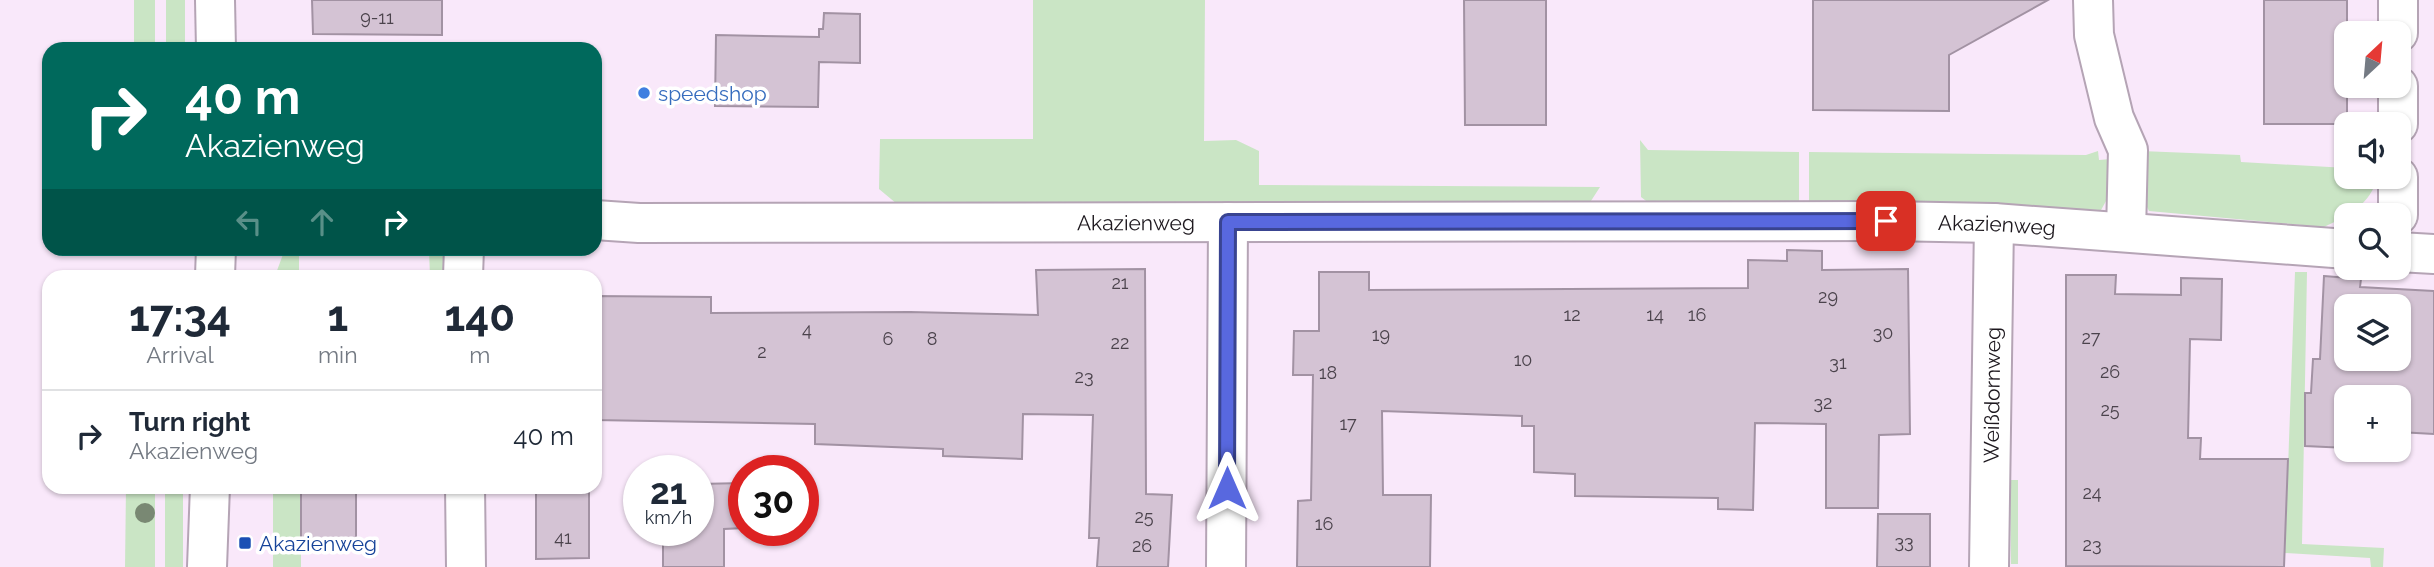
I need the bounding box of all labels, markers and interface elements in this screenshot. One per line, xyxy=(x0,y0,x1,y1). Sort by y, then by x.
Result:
house number: 9-11 xyxy=(360,7,394,28)
north arrow xyxy=(2334,21,2412,98)
map controls xyxy=(2334,21,2411,462)
text: 40 m xyxy=(185,68,300,125)
icon: right xyxy=(70,70,161,161)
place label: speedshop xyxy=(658,81,767,106)
marker: speedshop xyxy=(636,85,652,101)
button: sound xyxy=(2334,112,2411,189)
text: Akazienweg xyxy=(185,127,365,164)
pin xyxy=(1856,191,1916,251)
icon: arrive xyxy=(1867,202,1905,240)
icon: left xyxy=(230,203,268,241)
icon: ahead xyxy=(303,203,341,241)
icon: right xyxy=(376,203,414,241)
button: search xyxy=(2334,203,2411,280)
street label: Akazienweg xyxy=(1938,209,2057,240)
street label: Akazienweg xyxy=(1077,210,1195,235)
house number: 21 xyxy=(1111,272,1129,293)
house number: 29 xyxy=(1818,286,1838,307)
text: 17:34 xyxy=(129,292,231,341)
text: 1 xyxy=(327,292,348,341)
text: 140 xyxy=(444,292,515,341)
button: layers xyxy=(2334,294,2411,371)
house number: 12 xyxy=(1563,304,1581,325)
house number: 14 xyxy=(1646,304,1664,325)
house number: 16 xyxy=(1688,304,1706,325)
house number: 4 xyxy=(802,319,812,340)
house number: 30 xyxy=(1873,322,1893,343)
house number: 19 xyxy=(1372,324,1390,345)
street label: Weißdornweg xyxy=(1978,327,2005,463)
house number: 27 xyxy=(2081,327,2101,348)
house number: 6 xyxy=(883,328,894,349)
house number: 8 xyxy=(927,328,937,349)
house number: 22 xyxy=(1111,332,1129,353)
text: Arrival xyxy=(146,341,214,368)
text: min xyxy=(318,341,358,368)
text: m xyxy=(469,341,490,368)
house number: 2 xyxy=(757,341,767,362)
house number: 10 xyxy=(1514,349,1532,370)
house number: 31 xyxy=(1829,352,1847,373)
house number: 26 xyxy=(2100,361,2120,382)
house number: 18 xyxy=(1319,362,1337,383)
house number: 23 xyxy=(1075,366,1094,387)
button: + xyxy=(2334,385,2411,462)
house number: 32 xyxy=(1814,392,1833,413)
house number: 25 xyxy=(2100,399,2120,420)
text: Turn right xyxy=(129,407,250,437)
house number: 17 xyxy=(1339,413,1357,434)
icon: right xyxy=(70,417,108,455)
text: 40 m xyxy=(513,421,574,451)
text: Akazienweg xyxy=(129,437,258,464)
position arrow xyxy=(1190,451,1264,525)
speed limit sign: 30 xyxy=(728,455,819,546)
text: 21 xyxy=(650,471,687,512)
house number: 24 xyxy=(2082,482,2102,503)
house number: 25 xyxy=(1134,506,1154,527)
text: km/h xyxy=(645,507,692,528)
house number: 16 xyxy=(1315,513,1333,534)
house number: 41 xyxy=(554,527,572,548)
place label: Akazienweg xyxy=(259,531,377,556)
house number: 33 xyxy=(1894,531,1914,552)
house number: 23 xyxy=(2083,534,2102,555)
marker: Akazienweg xyxy=(237,535,253,551)
house number: 26 xyxy=(1132,535,1152,556)

